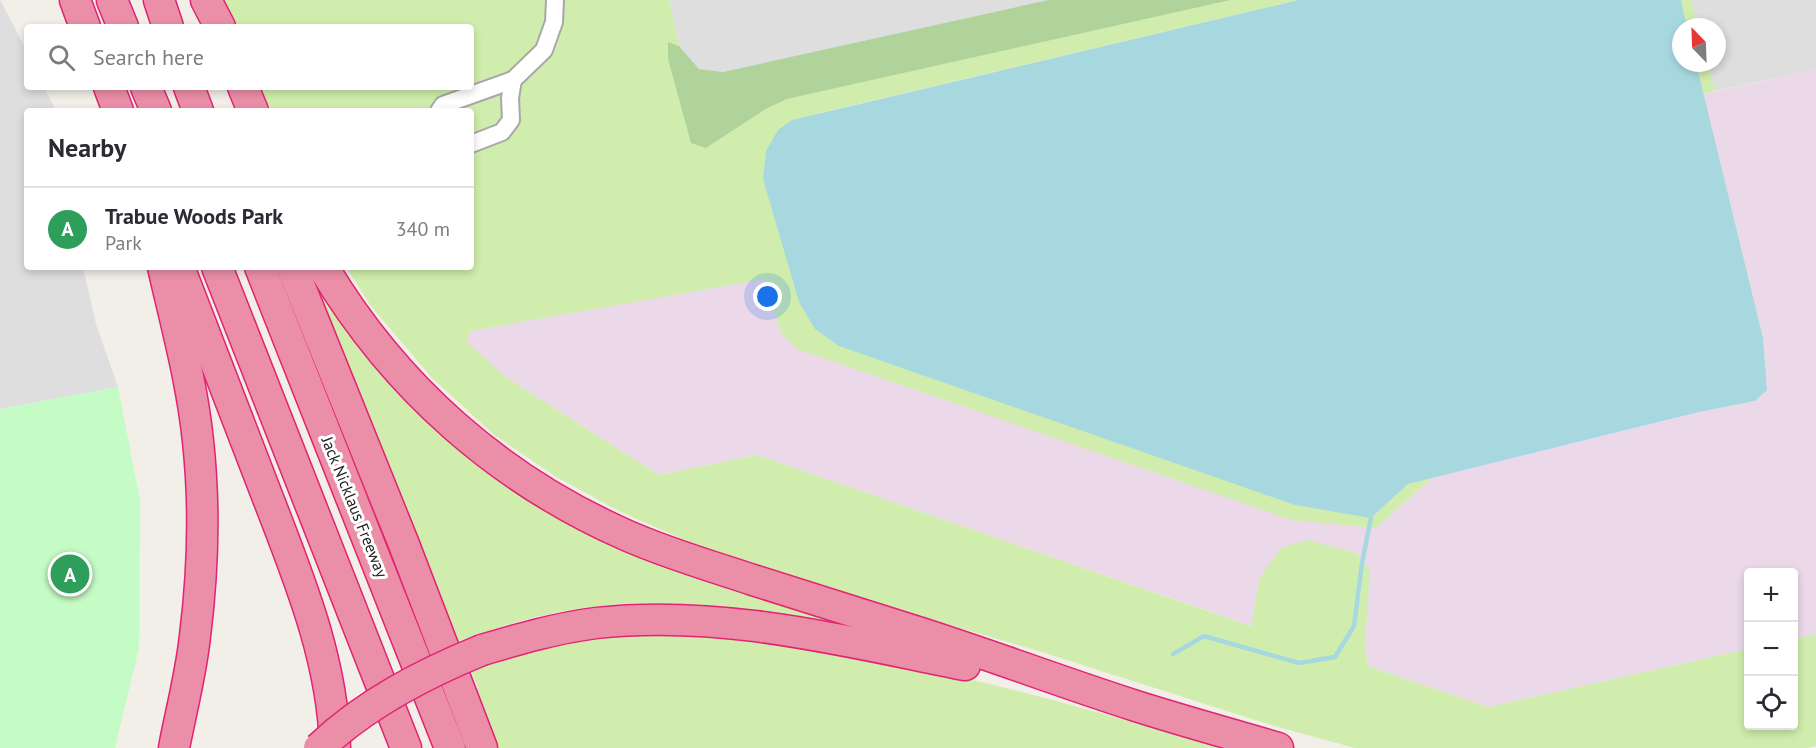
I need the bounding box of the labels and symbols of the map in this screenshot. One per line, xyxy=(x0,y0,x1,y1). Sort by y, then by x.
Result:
north arrow xyxy=(1672,18,1726,72)
your location xyxy=(753,282,782,311)
street label: Jack Nicklaus Freeway xyxy=(317,433,393,581)
pin: A xyxy=(50,552,90,596)

